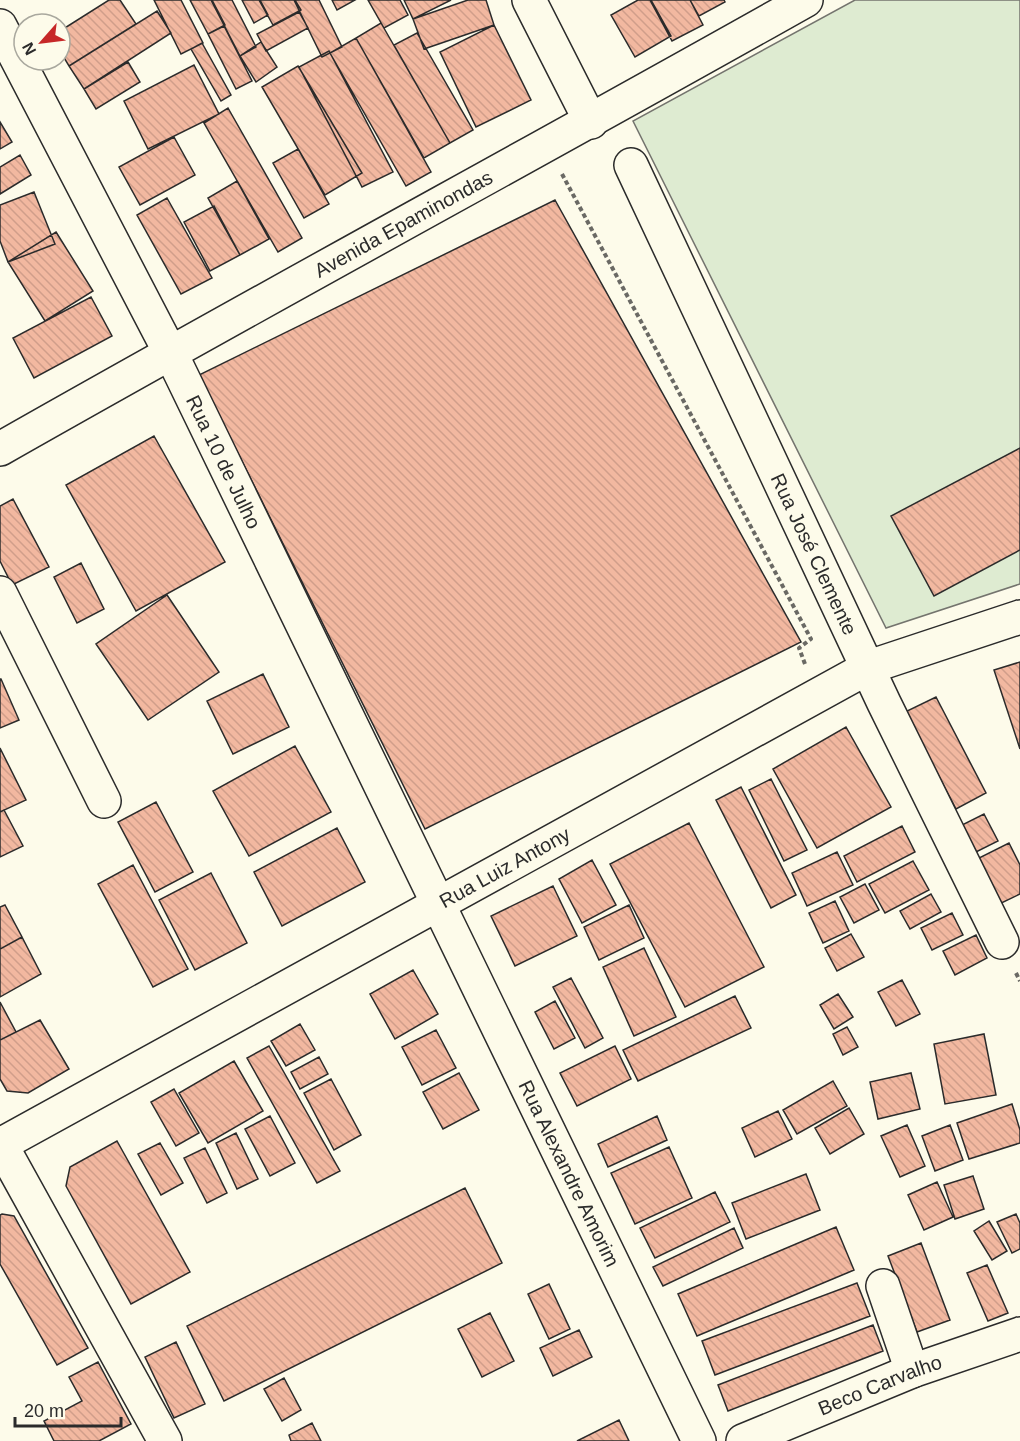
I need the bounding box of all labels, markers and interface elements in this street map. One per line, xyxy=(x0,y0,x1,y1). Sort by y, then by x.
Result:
north arrow xyxy=(12,12,72,72)
text: N xyxy=(19,40,39,58)
street label: Avenida Epaminondas xyxy=(311,166,496,282)
street label: Rua 10 de Julho xyxy=(182,392,265,532)
street label: Rua José Clemente xyxy=(767,470,861,638)
street label: Rua Luiz Antony xyxy=(436,823,574,912)
street label: Rua Alexandre Amorim xyxy=(515,1077,624,1270)
street label: Beco Carvalho xyxy=(815,1351,945,1420)
scale bar xyxy=(15,1390,122,1428)
text: 20 m xyxy=(24,1401,64,1421)

